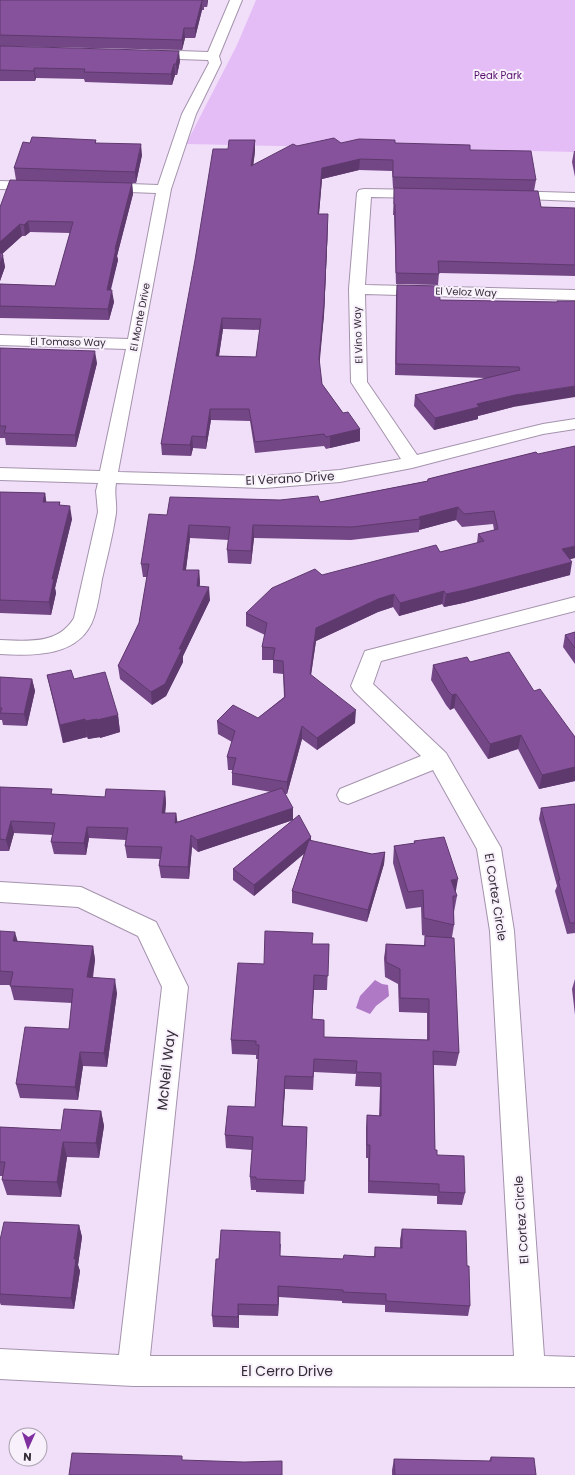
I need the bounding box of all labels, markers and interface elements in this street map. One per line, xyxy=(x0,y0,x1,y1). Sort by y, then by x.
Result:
park label: Peak Park xyxy=(474,68,523,83)
street label: El Monte Drive xyxy=(126,282,154,352)
street label: El Veloz Way xyxy=(435,283,497,301)
street label: El Vino Way xyxy=(349,306,366,364)
street label: El Tomaso Way xyxy=(30,334,106,350)
street label: El Verano Drive xyxy=(245,467,335,489)
street label: El Cortez Circle xyxy=(481,852,511,942)
street label: McNeil Way xyxy=(152,1029,180,1111)
street label: El Cortez Circle xyxy=(509,1175,533,1265)
street label: El Cerro Drive xyxy=(241,1361,333,1381)
north arrow xyxy=(8,1427,48,1467)
text: N xyxy=(23,1449,32,1465)

